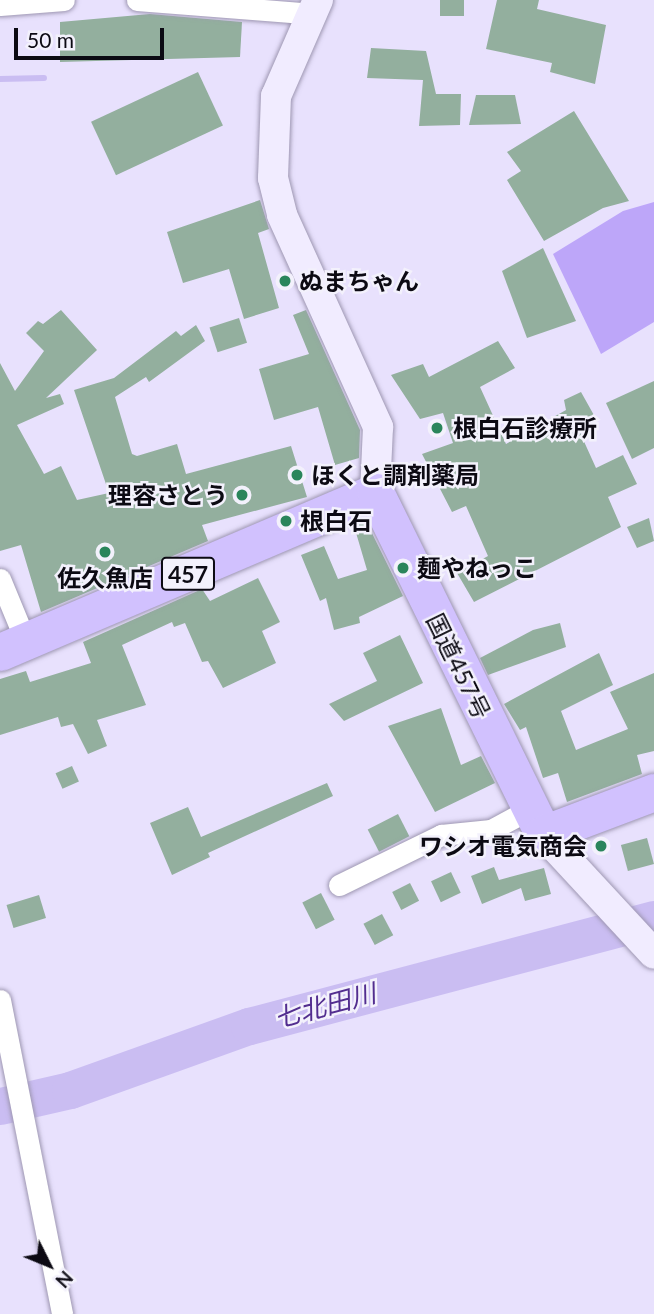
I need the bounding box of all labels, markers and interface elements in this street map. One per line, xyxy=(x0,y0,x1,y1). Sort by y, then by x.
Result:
scale bar xyxy=(18,14,168,58)
text: 50 m xyxy=(27,27,74,52)
place label: ぬまちゃん xyxy=(299,267,419,295)
marker: ぬまちゃん xyxy=(277,273,293,289)
place label: 根白石診療所 xyxy=(453,414,597,442)
marker: 根白石診療所 xyxy=(427,418,447,438)
place label: ほくと調剤薬局 xyxy=(311,461,479,489)
marker: ほくと調剤薬局 xyxy=(289,467,305,483)
place label: 理容さとう xyxy=(108,481,228,509)
marker: 理容さとう xyxy=(234,487,250,503)
place label: 根白石 xyxy=(300,507,372,535)
marker: 根白石 xyxy=(278,513,294,529)
marker: 佐久魚店 xyxy=(97,544,113,560)
road number: 457 xyxy=(160,554,216,594)
place label: 麺やねっこ xyxy=(417,554,537,582)
marker: 麺やねっこ xyxy=(395,560,411,576)
place label: 佐久魚店 xyxy=(57,564,153,592)
street label: 国道457号 xyxy=(421,609,497,723)
place label: ワシオ電気商会 xyxy=(419,832,587,860)
marker: ワシオ電気商会 xyxy=(593,838,609,854)
water label: 七北田川 xyxy=(271,977,379,1035)
north arrow xyxy=(14,1230,84,1300)
text: N xyxy=(51,1266,78,1293)

